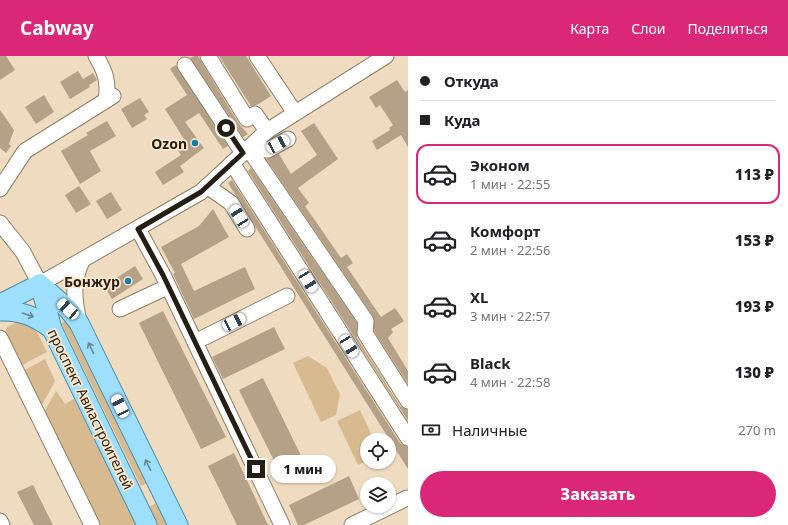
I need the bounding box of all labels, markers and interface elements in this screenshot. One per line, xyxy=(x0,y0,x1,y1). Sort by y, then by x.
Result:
text: Cabway xyxy=(20,15,94,41)
text: Карта xyxy=(570,19,609,38)
text: Слои xyxy=(631,19,665,38)
text: Поделиться xyxy=(687,19,768,38)
text: Откуда xyxy=(444,71,499,91)
text: Куда xyxy=(444,110,481,130)
route start xyxy=(217,119,235,137)
car xyxy=(265,133,291,155)
place label: Ozon xyxy=(151,134,187,153)
marker: Ozon xyxy=(190,138,200,148)
text: Эконом xyxy=(470,155,530,175)
icon: car xyxy=(422,156,458,192)
text: 113 ₽ xyxy=(735,164,774,184)
text: 1 мин · 22:55 xyxy=(470,175,550,193)
car xyxy=(228,203,250,229)
text: Комфорт xyxy=(470,221,540,241)
icon: car xyxy=(422,222,458,258)
text: 153 ₽ xyxy=(735,230,774,250)
text: 2 мин · 22:56 xyxy=(470,241,550,259)
car xyxy=(297,268,319,294)
place label: Бонжур xyxy=(64,272,120,291)
marker: Бонжур xyxy=(123,276,133,286)
text: XL xyxy=(470,287,488,307)
icon: car xyxy=(422,288,458,324)
text: 193 ₽ xyxy=(735,296,774,316)
car xyxy=(55,297,81,321)
text: 3 мин · 22:57 xyxy=(470,307,550,325)
car xyxy=(221,311,247,333)
one-way arrow xyxy=(21,312,34,319)
street label: проспект Авиастроителей xyxy=(44,325,138,493)
car xyxy=(338,333,360,359)
one-way arrow xyxy=(87,342,94,354)
text: Black xyxy=(470,353,510,373)
icon: car xyxy=(422,354,458,390)
text: 130 ₽ xyxy=(735,362,774,382)
text: 4 мин · 22:58 xyxy=(470,373,550,391)
car xyxy=(109,393,131,419)
icon: cash xyxy=(420,419,442,441)
text: Наличные xyxy=(452,420,527,440)
text: 270 m xyxy=(738,421,776,439)
map controls xyxy=(360,433,396,513)
button: locate xyxy=(360,433,396,469)
callout: 1 мин xyxy=(270,455,336,483)
one-way arrow xyxy=(144,459,151,471)
route end xyxy=(247,460,265,478)
text: 1 мин xyxy=(283,460,323,478)
button: Заказать xyxy=(420,471,776,517)
button: layers xyxy=(360,477,396,513)

